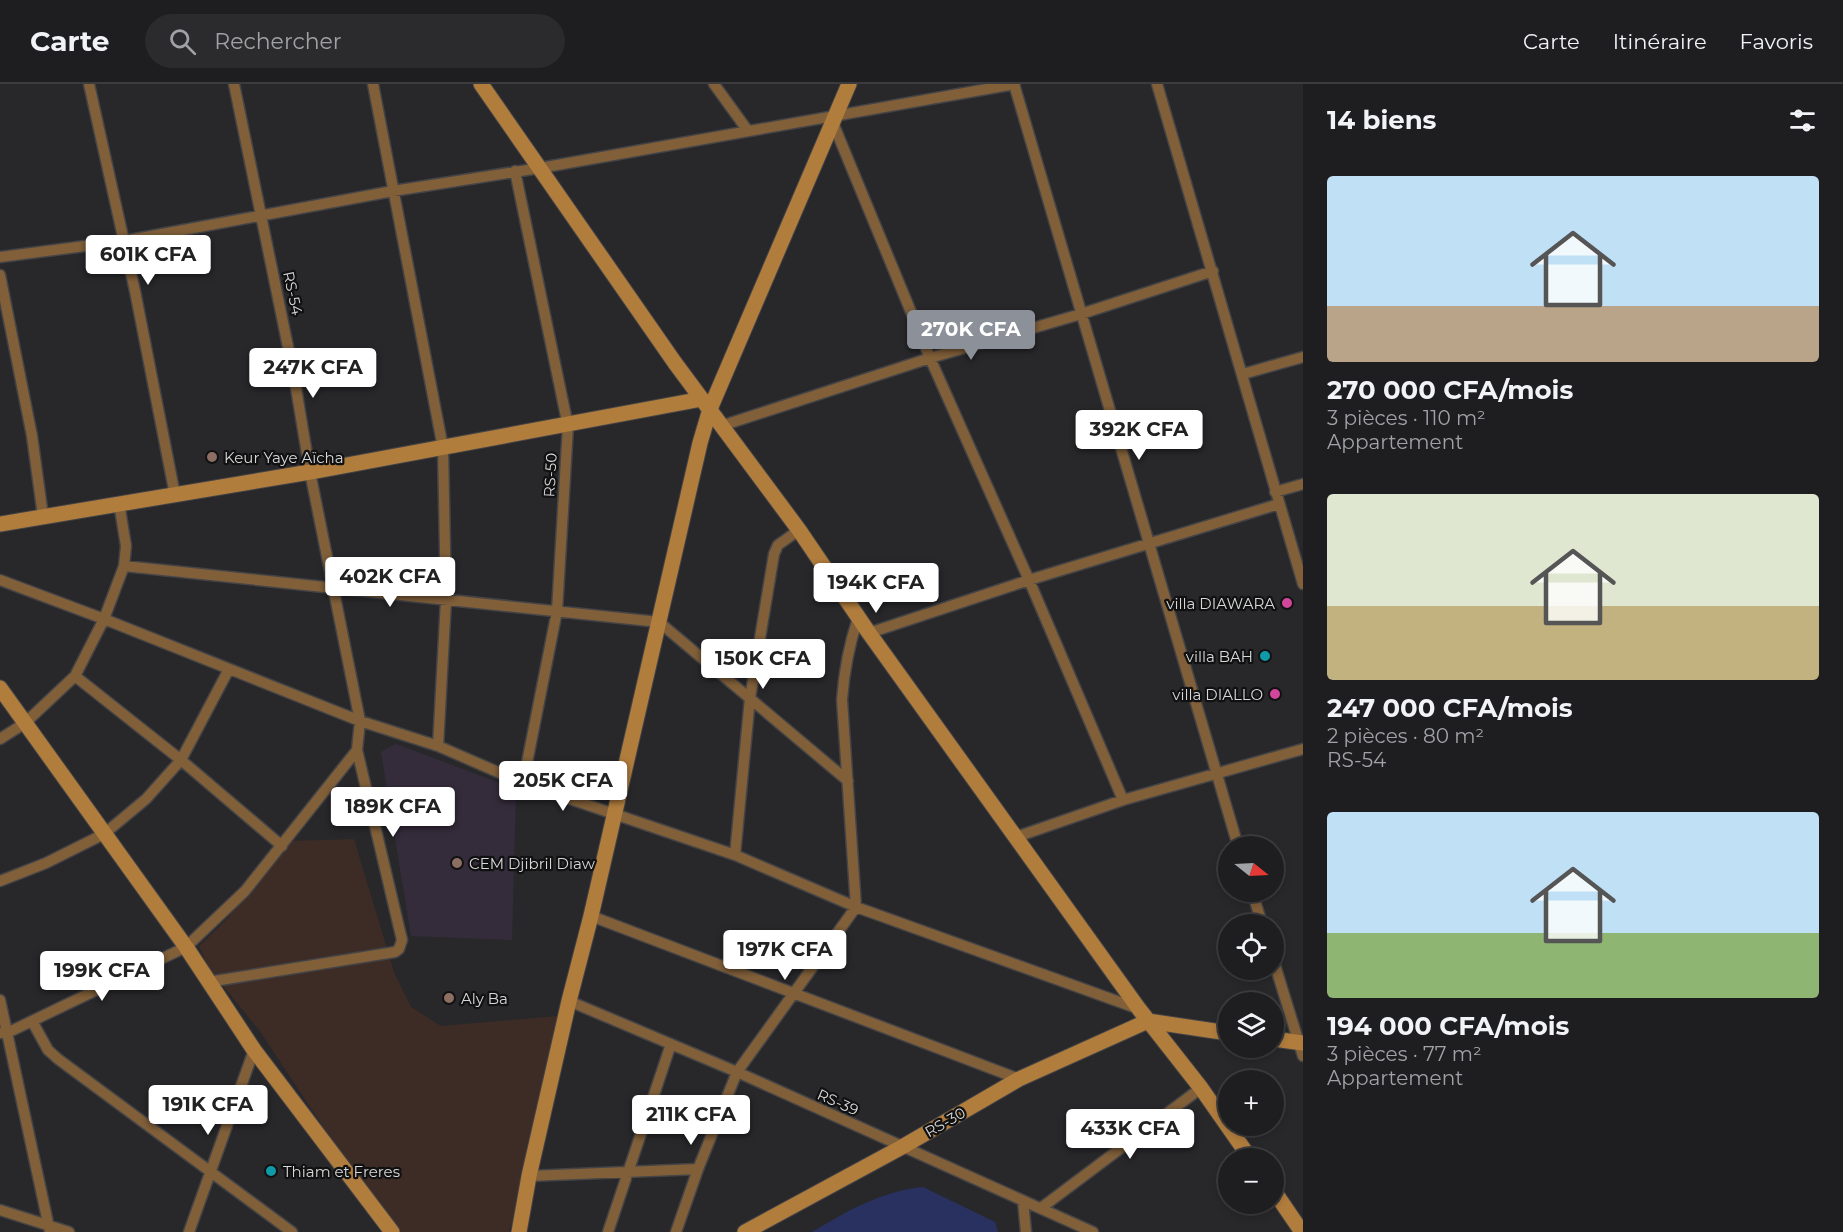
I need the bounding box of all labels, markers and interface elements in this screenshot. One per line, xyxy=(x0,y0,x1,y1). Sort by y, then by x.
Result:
search box xyxy=(145,14,565,68)
text: Carte xyxy=(30,24,109,58)
icon: search xyxy=(166,25,199,58)
text: Rechercher xyxy=(214,28,342,55)
text: Carte xyxy=(1523,29,1580,54)
text: Itinéraire xyxy=(1613,29,1707,54)
text: Favoris xyxy=(1740,29,1813,54)
text: 14 biens xyxy=(1327,104,1436,136)
icon: filters xyxy=(1786,104,1819,137)
icon: home xyxy=(1519,215,1627,323)
pin: 601K CFA xyxy=(86,235,210,286)
text: 601K CFA xyxy=(100,242,196,266)
street label: RS-54 xyxy=(279,269,307,317)
pin: 270K CFA xyxy=(909,310,1033,361)
text: 270K CFA xyxy=(921,317,1021,341)
pin: 247K CFA xyxy=(251,348,375,399)
text: 247K CFA xyxy=(263,355,363,379)
text: 270 000 CFA/mois xyxy=(1327,374,1573,406)
text: 3 pièces · 110 m² xyxy=(1327,406,1486,430)
pin: 392K CFA xyxy=(1077,410,1201,461)
text: 392K CFA xyxy=(1090,417,1188,441)
text: Appartement xyxy=(1327,430,1463,454)
place label: Keur Yaye Aïcha xyxy=(224,448,344,467)
marker: Keur Yaye Aïcha xyxy=(205,450,219,464)
street label: RS-50 xyxy=(539,452,561,498)
icon: home xyxy=(1519,533,1627,641)
pin: 402K CFA xyxy=(328,557,452,608)
pin: 194K CFA xyxy=(814,563,938,614)
text: 402K CFA xyxy=(339,564,441,588)
text: 194K CFA xyxy=(828,570,924,594)
place label: villa DIAWARA xyxy=(1166,594,1275,613)
marker: villa DIAWARA xyxy=(1280,596,1294,610)
pin: 150K CFA xyxy=(701,639,825,690)
text: 150K CFA xyxy=(715,646,811,670)
place label: villa BAH xyxy=(1186,647,1253,666)
marker: villa BAH xyxy=(1258,649,1272,663)
place label: villa DIALLO xyxy=(1172,685,1263,704)
marker: villa DIALLO xyxy=(1268,687,1282,701)
text: 247 000 CFA/mois xyxy=(1327,692,1573,724)
text: 2 pièces · 80 m² xyxy=(1327,724,1484,748)
text: RS-54 xyxy=(1327,748,1386,772)
pin: 205K CFA xyxy=(501,761,625,812)
text: 205K CFA xyxy=(513,768,613,792)
pin: 189K CFA xyxy=(331,787,455,838)
text: 189K CFA xyxy=(345,794,441,818)
north arrow xyxy=(1218,836,1284,902)
map controls xyxy=(1218,836,1284,1214)
icon: home xyxy=(1519,851,1627,959)
place label: CEM Djibril Diaw xyxy=(469,854,596,873)
marker: CEM Djibril Diaw xyxy=(450,856,464,870)
button: locate xyxy=(1218,914,1284,980)
pin: 197K CFA xyxy=(723,930,847,981)
text: 197K CFA xyxy=(737,937,833,961)
pin: 199K CFA xyxy=(40,951,164,1002)
text: 199K CFA xyxy=(54,958,150,982)
place label: Aly Ba xyxy=(461,989,508,1008)
marker: Aly Ba xyxy=(442,991,456,1005)
button: layers xyxy=(1218,992,1284,1058)
text: 194 000 CFA/mois xyxy=(1327,1010,1569,1042)
text: 3 pièces · 77 m² xyxy=(1327,1042,1482,1066)
text: Appartement xyxy=(1327,1066,1463,1090)
button: + xyxy=(1218,1070,1284,1136)
pin: 191K CFA xyxy=(146,1085,270,1136)
street label: RS-39 xyxy=(814,1085,862,1119)
text: 191K CFA xyxy=(163,1092,253,1116)
pin: 211K CFA xyxy=(629,1095,753,1146)
text: 211K CFA xyxy=(646,1102,736,1126)
street label: RS-30 xyxy=(921,1103,969,1141)
pin: 433K CFA xyxy=(1068,1109,1192,1160)
text: 433K CFA xyxy=(1080,1116,1180,1140)
button: − xyxy=(1218,1148,1284,1214)
place label: Thiam et Freres xyxy=(283,1162,400,1181)
marker: Thiam et Freres xyxy=(264,1164,278,1178)

